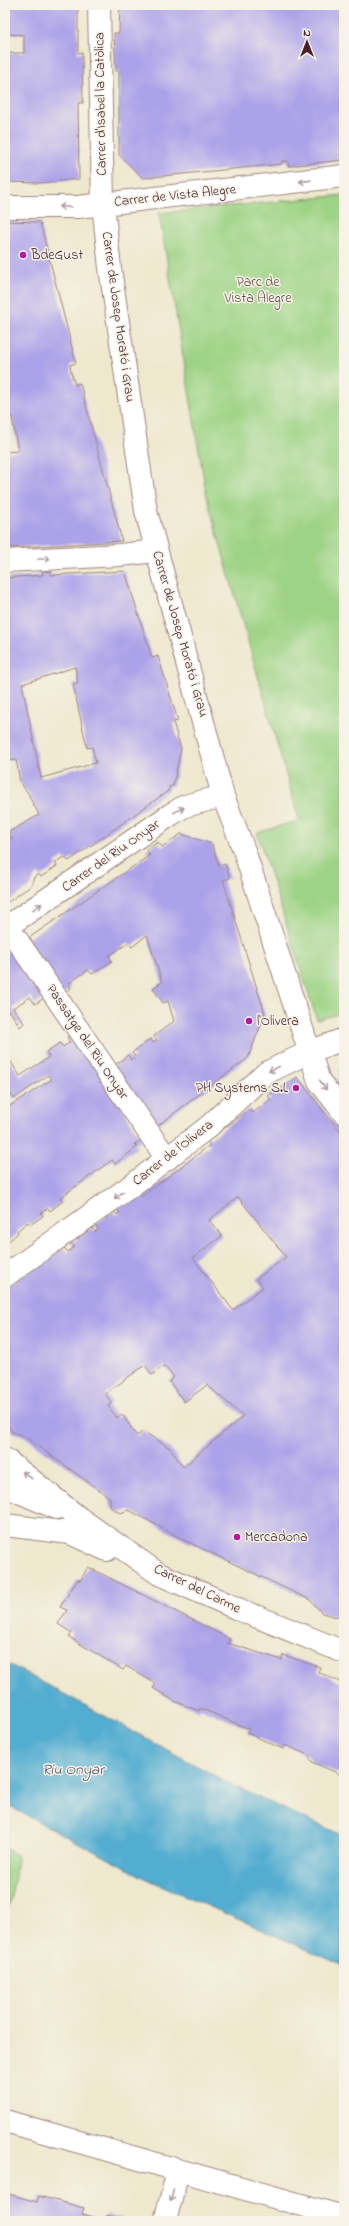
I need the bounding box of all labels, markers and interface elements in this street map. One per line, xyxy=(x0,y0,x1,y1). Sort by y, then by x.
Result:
north arrow xyxy=(287,22,327,62)
text: N xyxy=(303,25,311,41)
street label: Carrer d'Isabel la Catòlica xyxy=(89,32,113,176)
one-way arrow xyxy=(299,177,312,185)
street label: Carrer de Vista Alegre xyxy=(113,179,238,214)
one-way arrow xyxy=(59,203,72,211)
street label: Carrer de Josep Morató i Grau xyxy=(96,230,140,404)
place label: BdeGust xyxy=(30,245,83,266)
marker: BdeGust xyxy=(18,250,28,260)
park label: Parc de Vista Alegre xyxy=(224,272,292,310)
street label: Carrer de Josep Morató i Grau xyxy=(146,548,214,720)
one-way arrow xyxy=(37,555,50,563)
one-way arrow xyxy=(173,805,185,813)
street label: Carrer del Riu Onyar xyxy=(58,814,165,899)
one-way arrow xyxy=(32,903,43,911)
street label: Passatge del Riu Onyar xyxy=(40,980,134,1105)
place label: l'Olivera xyxy=(257,1011,299,1032)
marker: l'Olivera xyxy=(244,1016,254,1026)
one-way arrow xyxy=(268,1066,280,1073)
place label: PH Systems S.L xyxy=(196,1078,289,1100)
one-way arrow xyxy=(318,1079,327,1090)
marker: PH Systems S.L xyxy=(291,1083,301,1093)
street label: Carrer de l'Olivera xyxy=(128,1115,218,1191)
one-way arrow xyxy=(113,1190,124,1199)
one-way arrow xyxy=(21,1471,32,1480)
place label: Mercadona xyxy=(245,1527,308,1548)
marker: Mercadona xyxy=(232,1532,242,1542)
street label: Carrer del Carme xyxy=(150,1559,245,1620)
water label: Riu Onyar xyxy=(42,1759,106,1782)
one-way arrow xyxy=(167,2189,175,2202)

